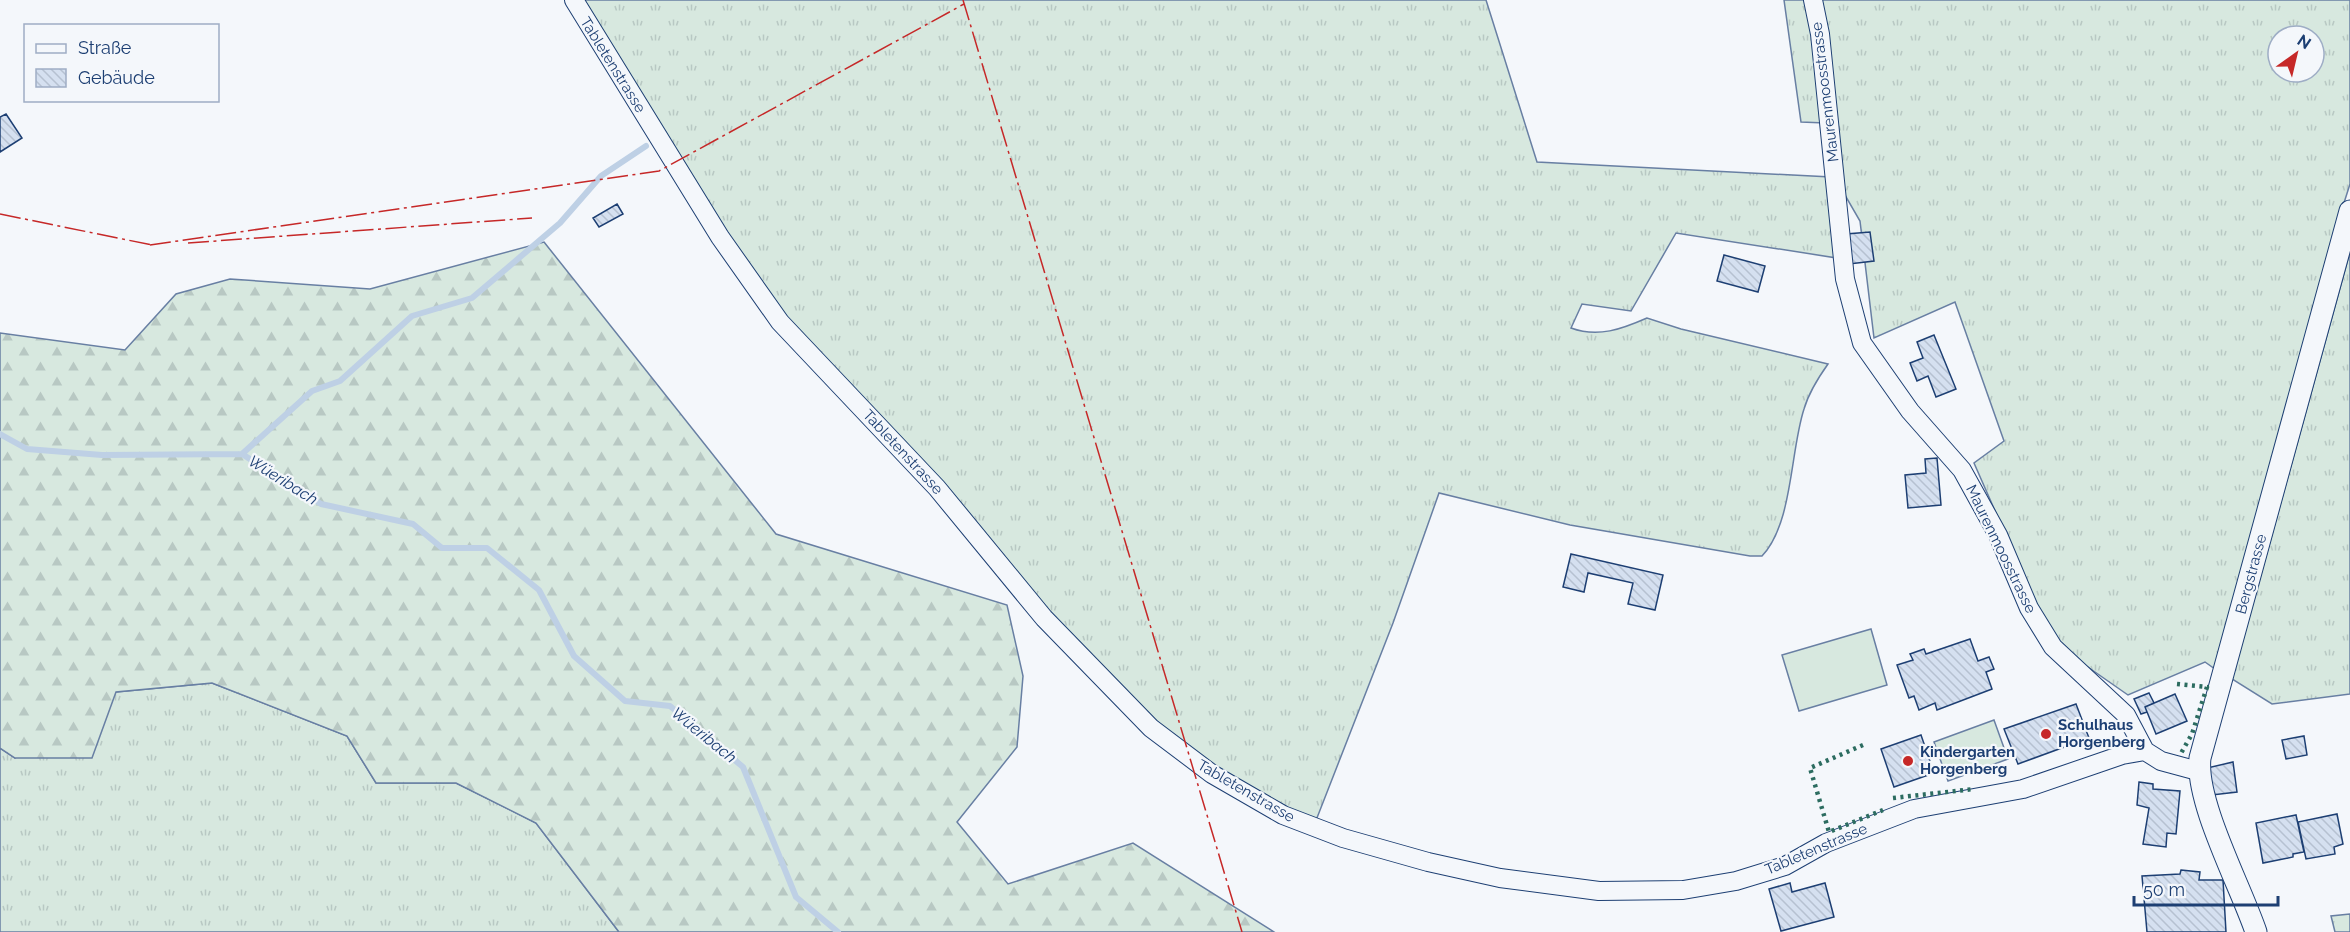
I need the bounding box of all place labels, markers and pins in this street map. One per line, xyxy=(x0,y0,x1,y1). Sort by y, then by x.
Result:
place label: Schulhaus Horgenberg xyxy=(2058,716,2145,751)
marker: Schulhaus Horgenberg xyxy=(2039,727,2053,741)
place label: Kindergarten Horgenberg xyxy=(1920,743,2015,778)
marker: Kindergarten Horgenberg xyxy=(1901,754,1915,768)

